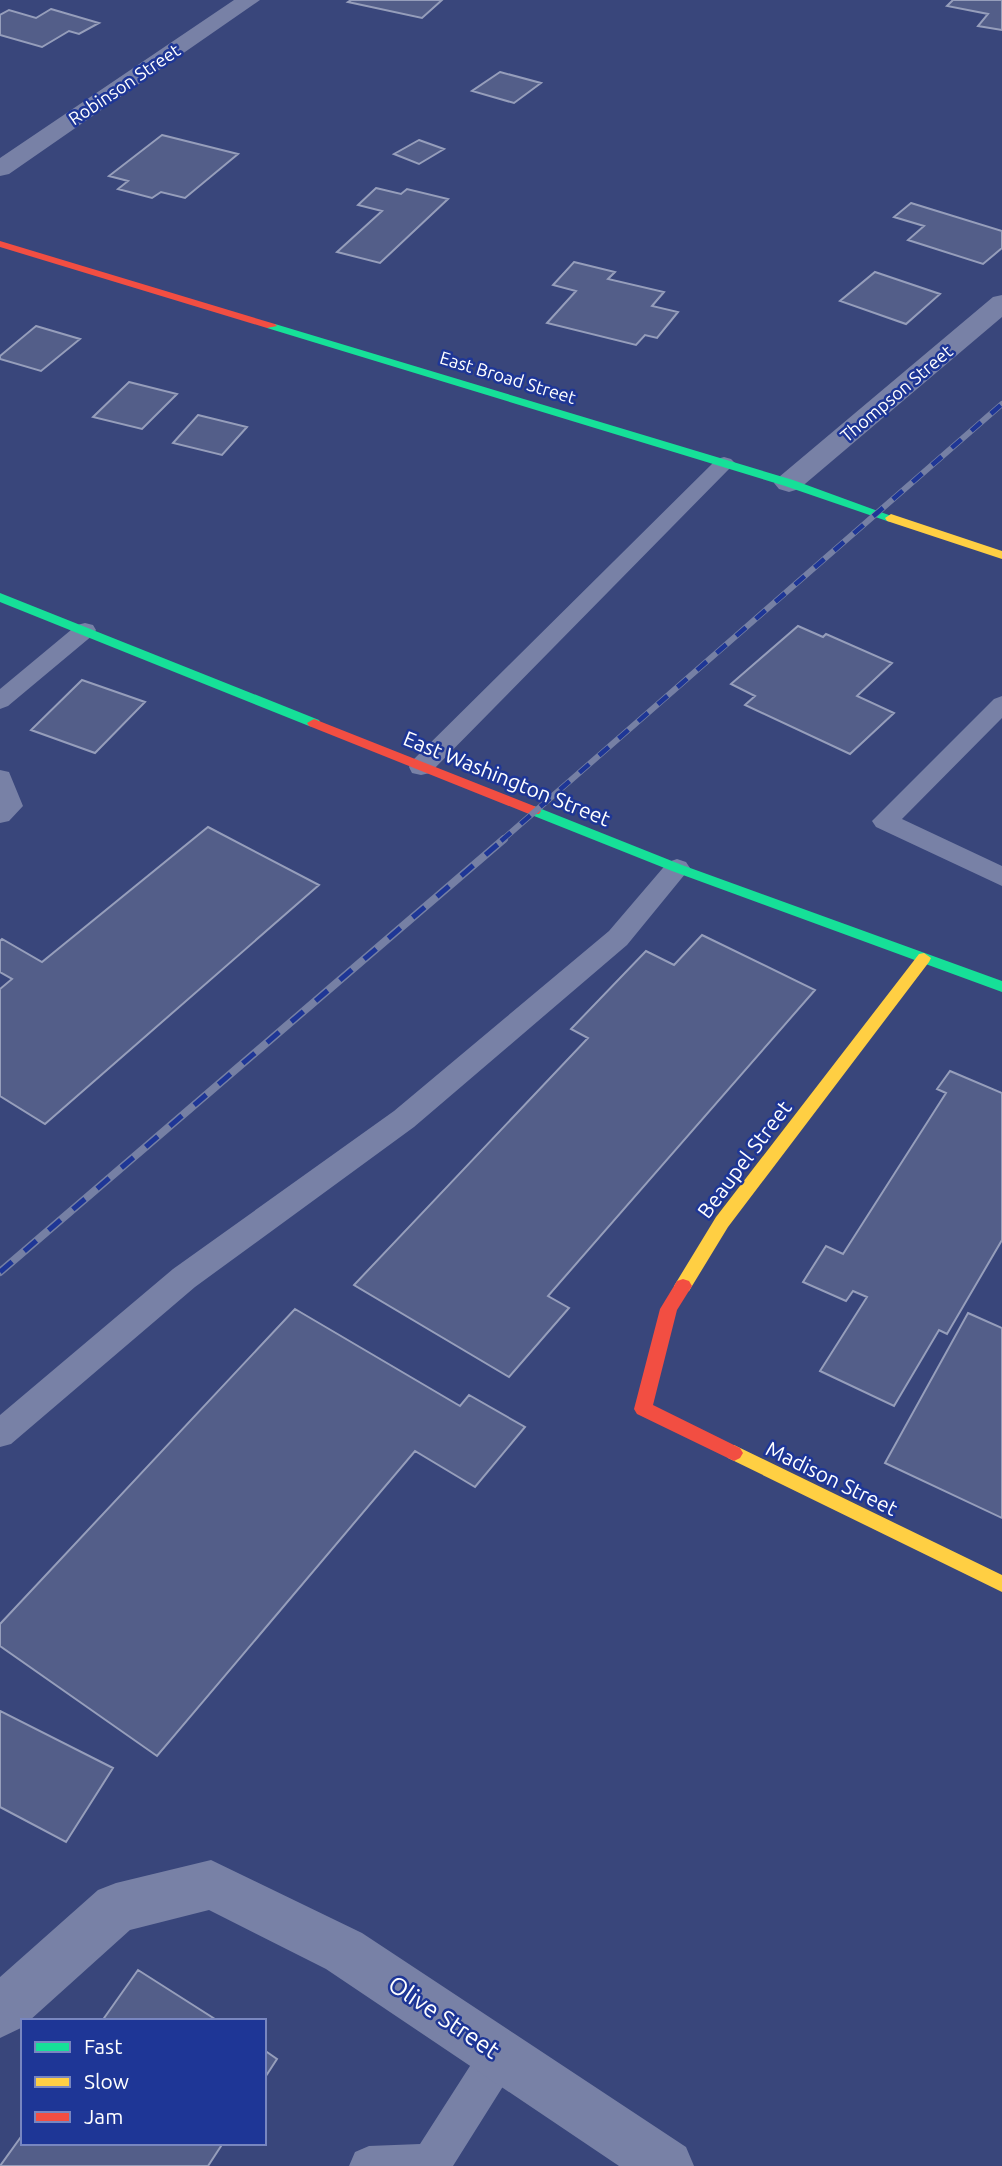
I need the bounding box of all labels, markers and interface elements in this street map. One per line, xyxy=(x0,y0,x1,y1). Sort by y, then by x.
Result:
street label: Robinson Street xyxy=(65,39,183,129)
street label: Thompson Street xyxy=(836,340,956,446)
street label: East Broad Street xyxy=(438,347,578,407)
street label: East Washington Street xyxy=(400,726,614,830)
street label: Beaupel Street xyxy=(692,1096,796,1222)
street label: Madison Street xyxy=(762,1436,902,1520)
street label: Olive Street xyxy=(383,1970,505,2064)
legend xyxy=(21,2019,266,2145)
text: Fast xyxy=(84,2034,122,2058)
text: Slow xyxy=(84,2069,129,2093)
text: Jam xyxy=(84,2104,123,2128)

